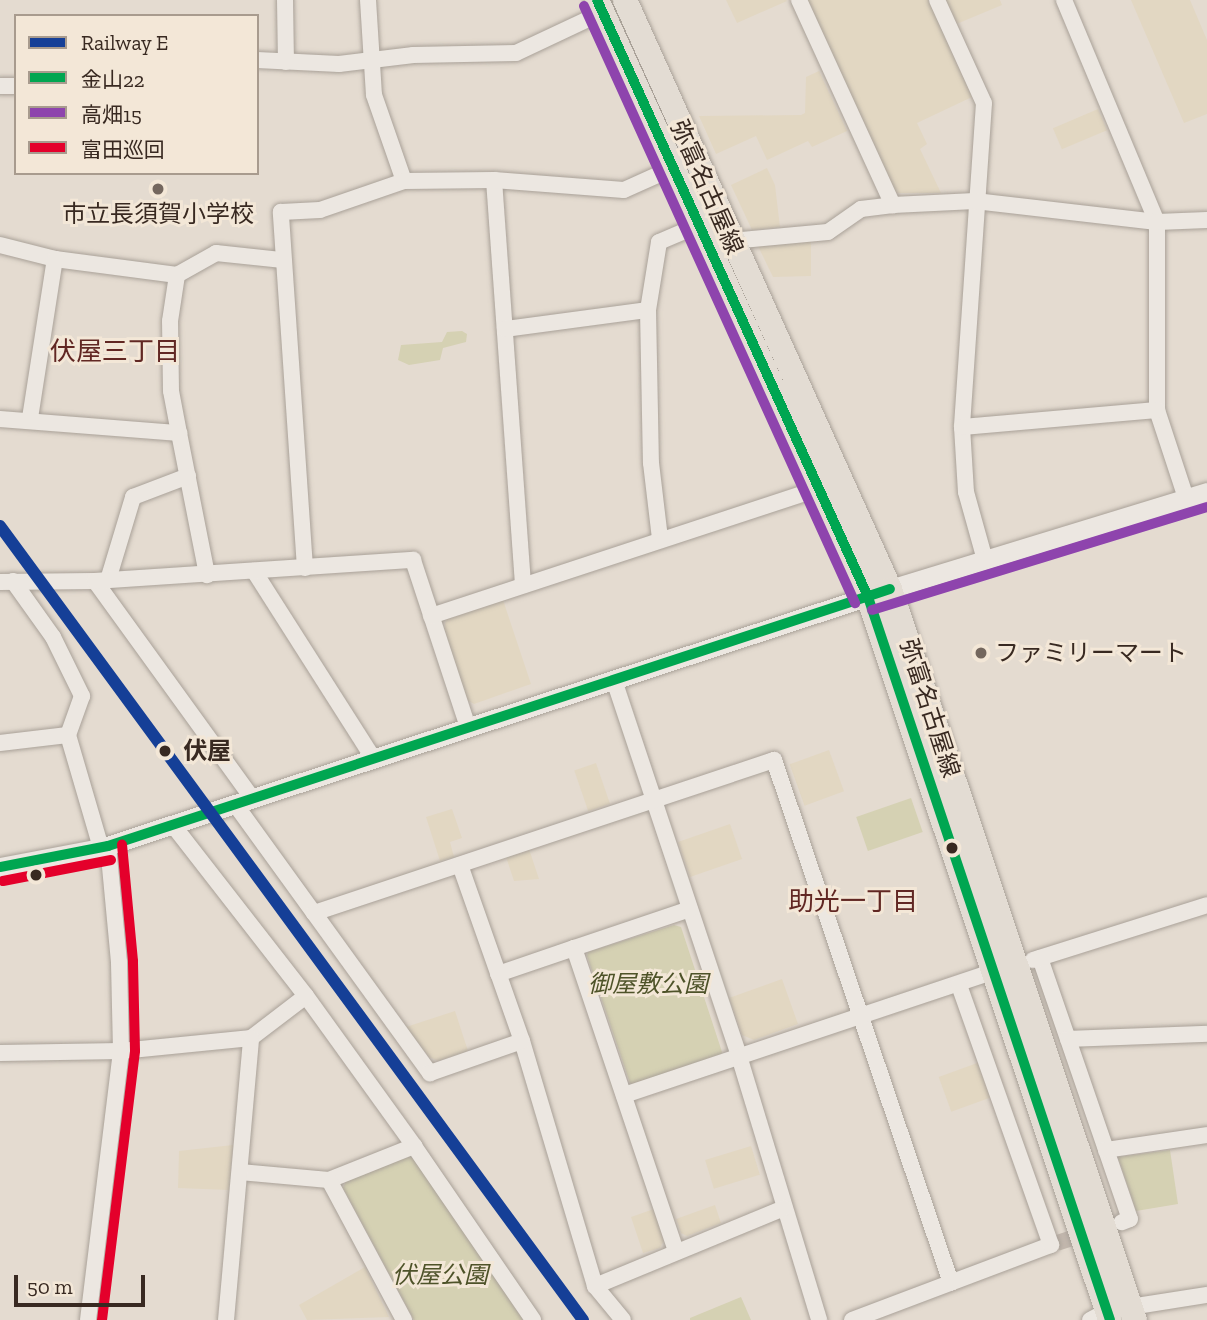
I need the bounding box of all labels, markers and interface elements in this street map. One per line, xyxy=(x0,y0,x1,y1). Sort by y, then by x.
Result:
legend xyxy=(14,14,259,175)
text: Railway E xyxy=(81,30,168,55)
text: 金山22 xyxy=(81,67,145,92)
text: 高畑15 xyxy=(81,102,142,127)
street label: 弥富名古屋線 xyxy=(665,115,749,259)
text: 富田巡回 xyxy=(81,137,165,162)
marker: 市立長須賀小学校 xyxy=(150,181,166,197)
place label: 市立長須賀小学校 xyxy=(62,200,254,228)
district label: 伏屋三丁目 xyxy=(50,336,180,368)
street label: 弥富名古屋線 xyxy=(894,635,966,781)
place label: ファミリーマート xyxy=(995,639,1187,667)
marker: ファミリーマート xyxy=(973,645,989,661)
place label: 伏屋 xyxy=(183,737,231,765)
marker: 伏屋 xyxy=(153,739,177,763)
unlabelled marker xyxy=(945,841,959,855)
unlabelled marker xyxy=(29,868,43,882)
district label: 助光一丁目 xyxy=(788,886,918,918)
park label: 御屋敷公園 xyxy=(588,970,708,998)
scale bar xyxy=(18,1260,149,1304)
park label: 伏屋公園 xyxy=(392,1261,488,1289)
text: 50 m xyxy=(27,1274,73,1299)

